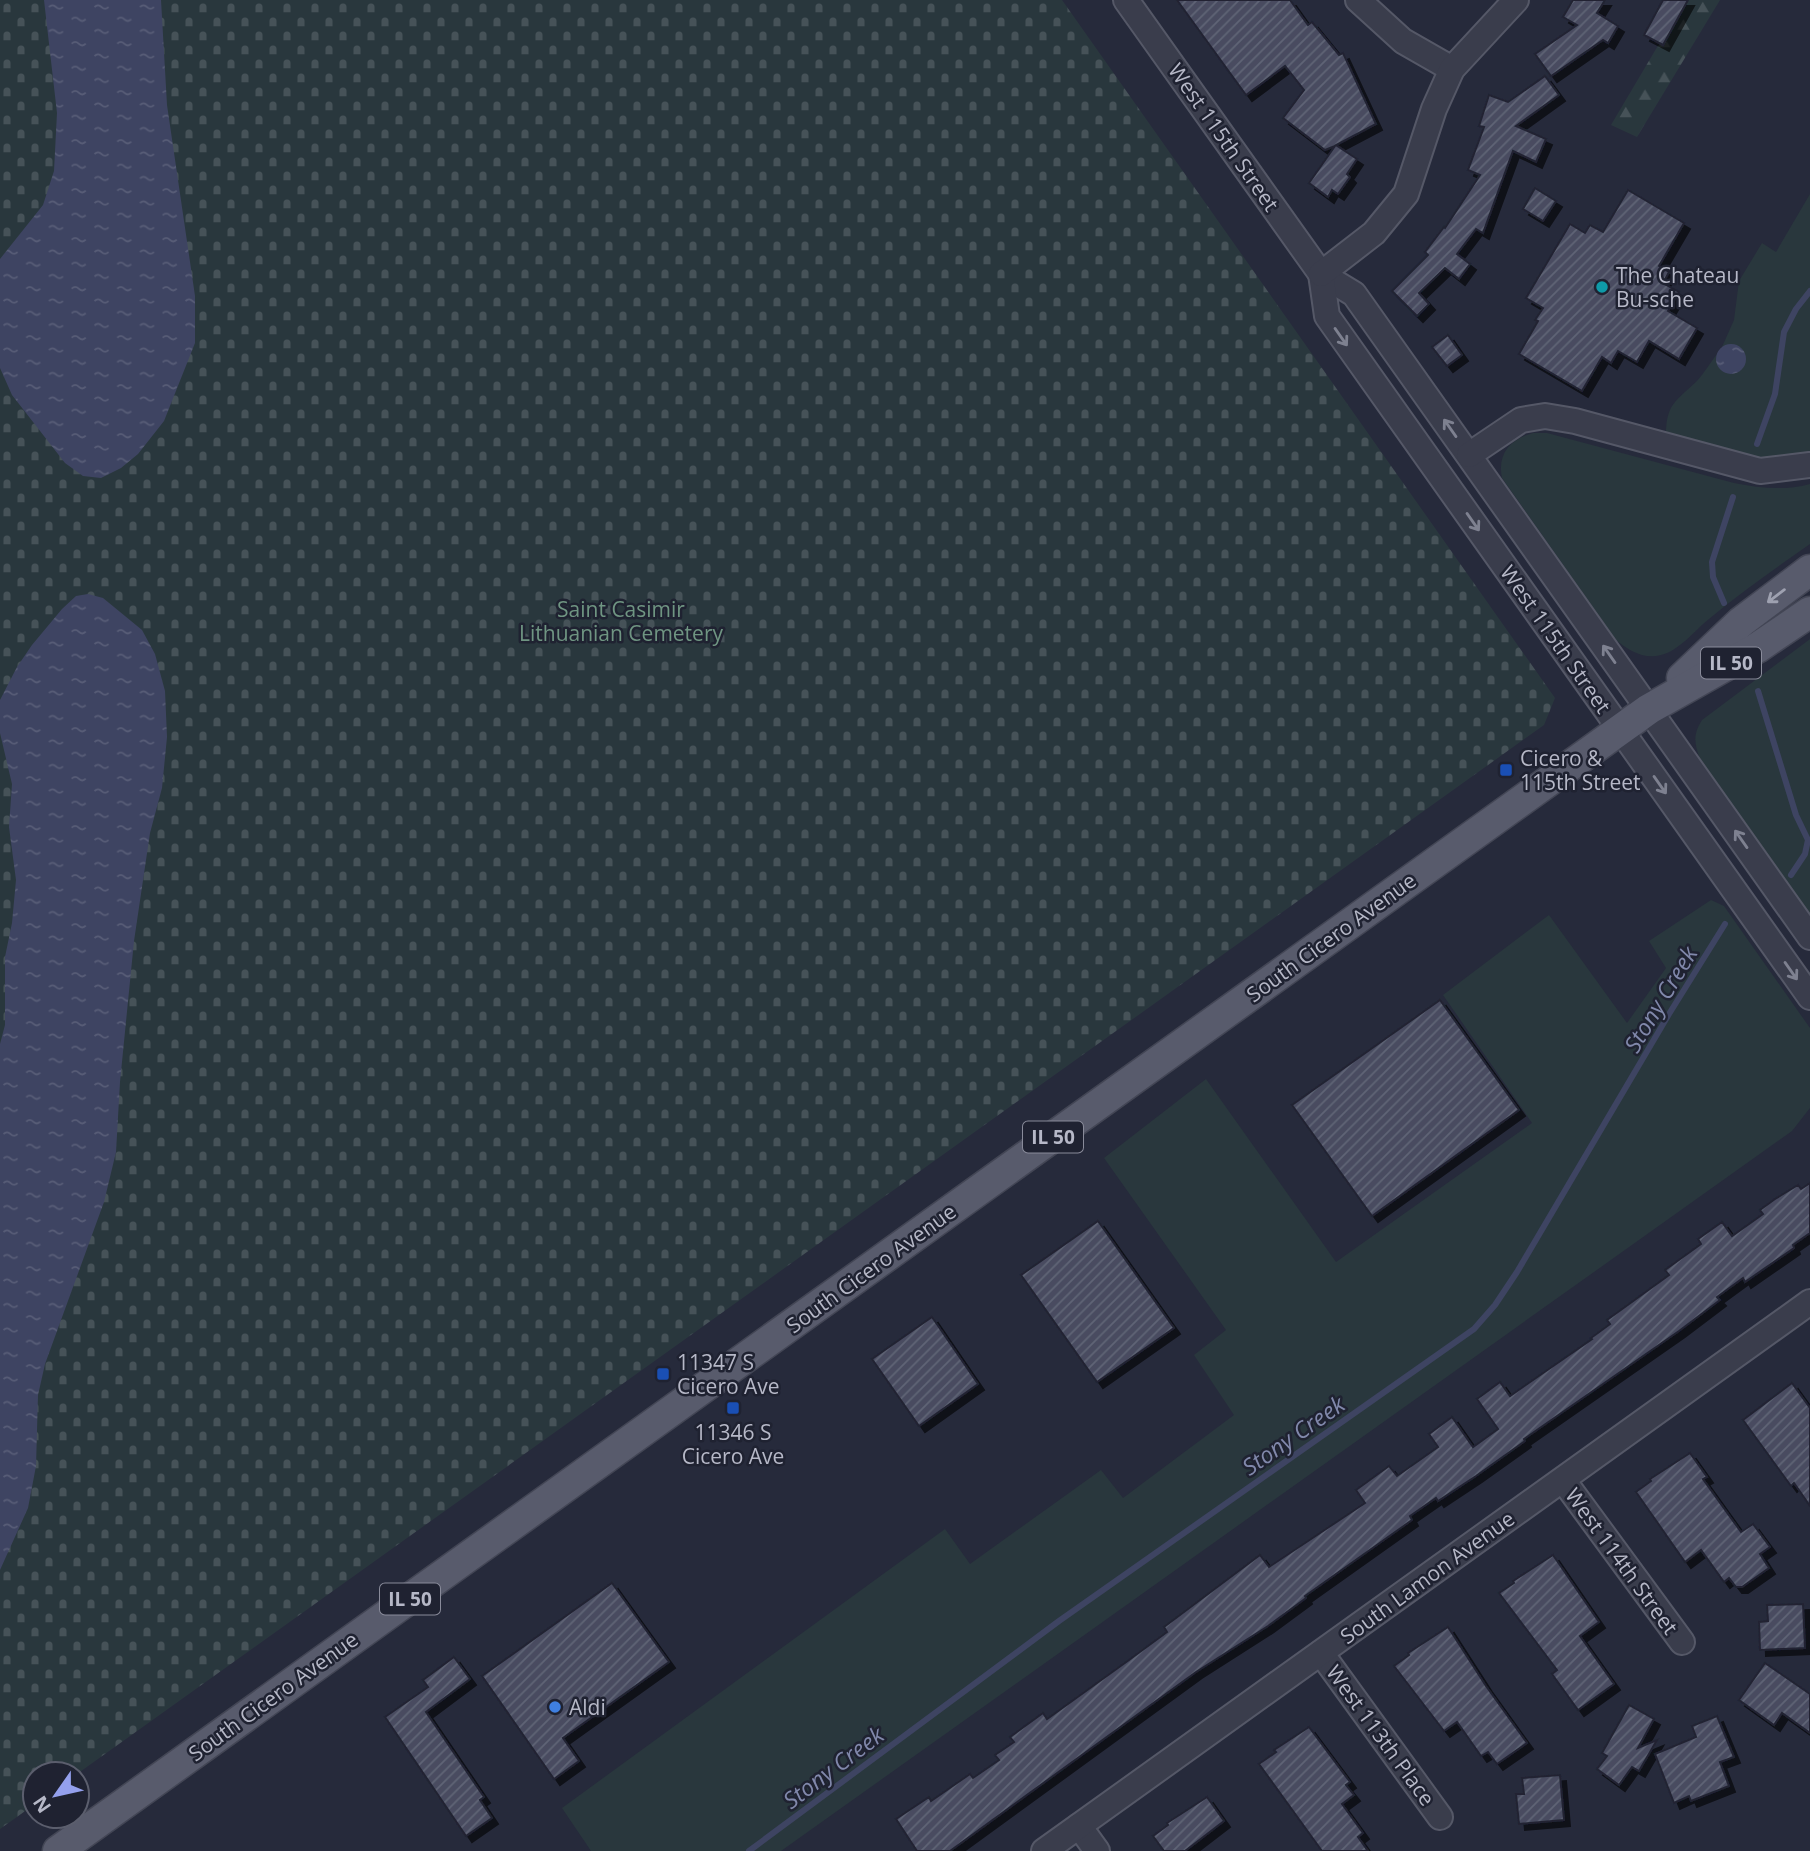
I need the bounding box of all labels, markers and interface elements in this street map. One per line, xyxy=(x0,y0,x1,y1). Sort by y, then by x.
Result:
street label: West 115th Street xyxy=(1162,57,1286,217)
place label: The Chateau Bu-sche xyxy=(1616,261,1739,313)
marker: The Chateau Bu-sche xyxy=(1594,279,1610,295)
one-way arrow xyxy=(1334,327,1348,346)
one-way arrow xyxy=(1443,419,1457,438)
one-way arrow xyxy=(1466,512,1480,531)
street label: West 115th Street xyxy=(1494,559,1618,719)
one-way arrow xyxy=(1767,589,1785,604)
park label: Saint Casimir Lithuanian Cemetery xyxy=(519,595,723,647)
one-way arrow xyxy=(1602,645,1616,664)
road number: IL 50 xyxy=(1701,648,1761,678)
place label: Cicero & 115th Street xyxy=(1520,744,1641,796)
marker: Cicero & 115th Street xyxy=(1498,762,1514,778)
one-way arrow xyxy=(1653,775,1667,794)
one-way arrow xyxy=(1733,830,1748,849)
street label: South Cicero Avenue xyxy=(1241,866,1421,1008)
water label: Stony Creek xyxy=(1616,939,1705,1058)
one-way arrow xyxy=(1784,961,1799,980)
road number: IL 50 xyxy=(1023,1121,1083,1152)
street label: South Cicero Avenue xyxy=(781,1197,961,1339)
place label: 11347 S Cicero Ave xyxy=(677,1348,780,1400)
marker: 11347 S Cicero Ave xyxy=(655,1366,671,1382)
water label: Stony Creek xyxy=(1235,1387,1351,1482)
marker: 11346 S Cicero Ave xyxy=(725,1400,741,1416)
place label: 11346 S Cicero Ave xyxy=(682,1418,784,1470)
street label: West 114th Street xyxy=(1559,1482,1685,1640)
street label: South Lamon Avenue xyxy=(1334,1504,1520,1650)
road number: IL 50 xyxy=(380,1583,440,1614)
street label: South Cicero Avenue xyxy=(183,1625,363,1767)
street label: West 113th Place xyxy=(1320,1659,1442,1811)
place label: Aldi xyxy=(569,1693,606,1721)
marker: Aldi xyxy=(547,1699,563,1715)
water label: Stony Creek xyxy=(776,1718,891,1815)
north arrow xyxy=(21,1760,91,1830)
text: N xyxy=(27,1791,57,1818)

